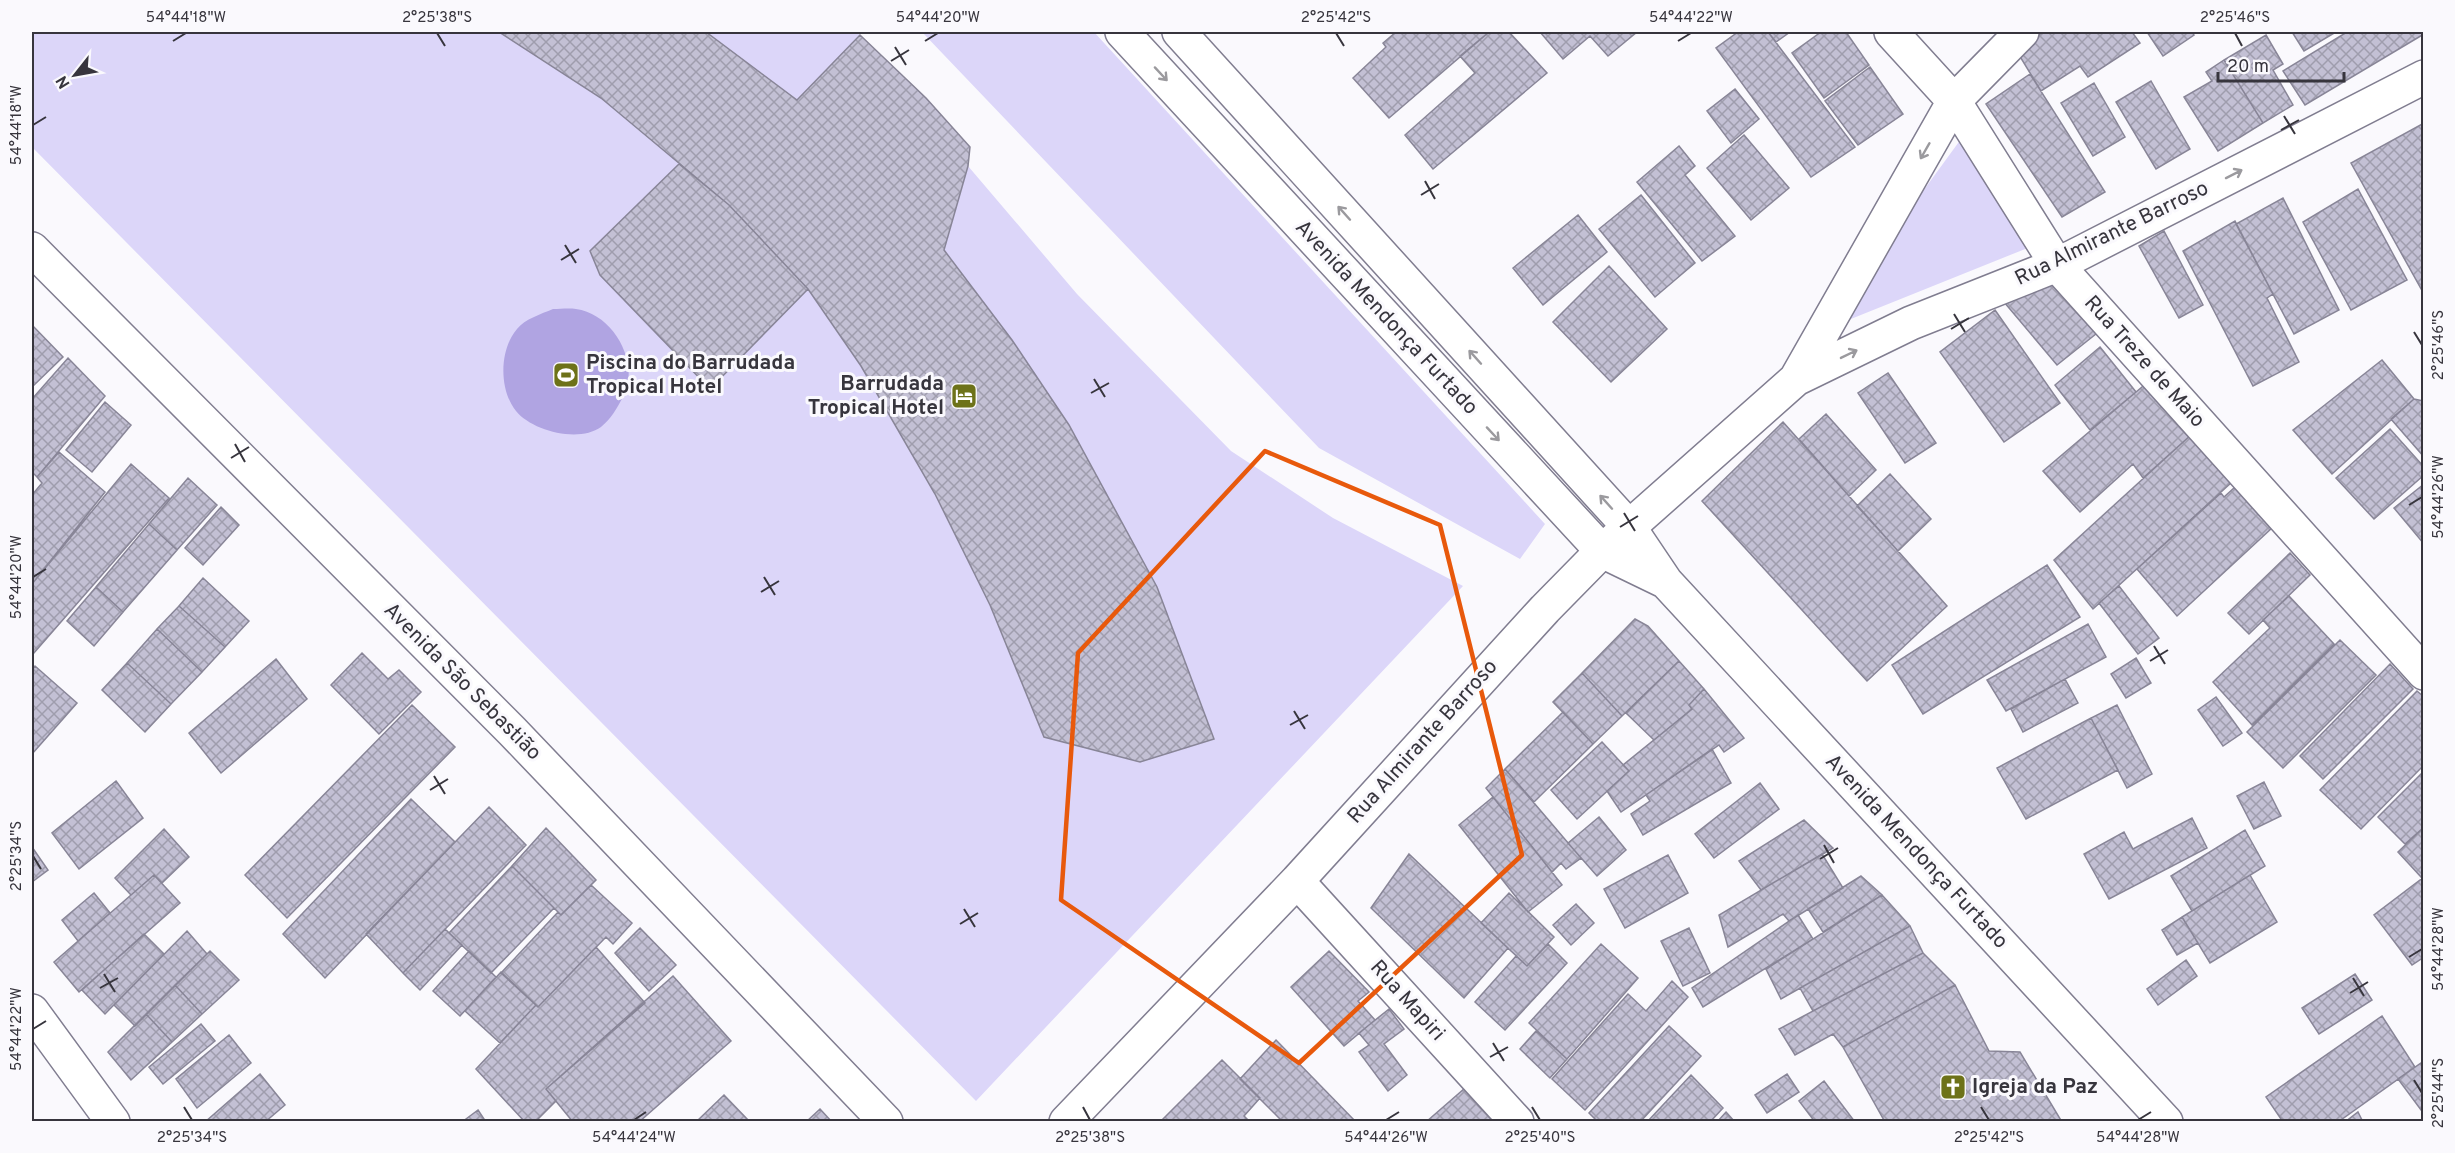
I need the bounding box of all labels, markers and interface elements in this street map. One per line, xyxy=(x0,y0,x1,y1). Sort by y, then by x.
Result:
text: 54°44'18"W xyxy=(146,9,226,28)
text: 2°25'38"S xyxy=(402,9,472,28)
text: 54°44'20"W xyxy=(896,9,980,28)
text: 2°25'42"S xyxy=(1301,9,1371,28)
text: 54°44'22"W xyxy=(1649,9,1733,28)
text: 2°25'46"S xyxy=(2200,9,2270,28)
north arrow xyxy=(45,45,105,105)
scale bar xyxy=(2218,45,2344,83)
text: 20 m xyxy=(2227,56,2269,79)
one-way arrow xyxy=(1154,67,1168,82)
text: N xyxy=(52,72,75,92)
text: 54°44'18"W xyxy=(8,85,27,165)
one-way arrow xyxy=(1918,143,1930,160)
one-way arrow xyxy=(2225,168,2243,179)
street label: Rua Almirante Barroso xyxy=(2011,175,2213,293)
one-way arrow xyxy=(1337,206,1351,221)
street label: Avenida Mendonça Furtado xyxy=(1289,215,1483,421)
street label: Rua Treze de Maio xyxy=(2077,290,2211,434)
text: 2°25'46"S xyxy=(2430,310,2449,380)
one-way arrow xyxy=(1839,347,1857,359)
place label: Piscina do Barrudada Tropical Hotel xyxy=(586,350,795,401)
one-way arrow xyxy=(1468,350,1482,365)
sports icon: Piscina do Barrudada Tropical Hotel xyxy=(551,360,581,390)
place label: Barrudada Tropical Hotel xyxy=(808,371,944,422)
hotel icon: Barrudada Tropical Hotel xyxy=(949,381,979,411)
one-way arrow xyxy=(1486,426,1500,441)
text: 54°44'26"W xyxy=(2430,455,2449,539)
one-way arrow xyxy=(1599,494,1613,509)
text: 54°44'20"W xyxy=(8,535,27,619)
street label: Avenida São Sebastião xyxy=(377,597,547,767)
street label: Rua Almirante Barroso xyxy=(1342,654,1504,830)
street label: Avenida Mendonça Furtado xyxy=(1819,749,2013,955)
text: 2°25'34"S xyxy=(8,821,27,891)
text: 54°44'28"W xyxy=(2430,907,2449,991)
street label: Rua Mapiri xyxy=(1364,955,1450,1047)
text: 54°44'22"W xyxy=(8,987,27,1071)
text: 2°25'44"S xyxy=(2430,1058,2449,1128)
church icon: Igreja da Paz xyxy=(1938,1072,1968,1102)
place label: Igreja da Paz xyxy=(1972,1074,2098,1101)
text: 2°25'34"S xyxy=(157,1129,227,1148)
text: 54°44'24"W xyxy=(592,1129,676,1148)
text: 2°25'38"S xyxy=(1055,1129,1125,1148)
text: 54°44'26"W xyxy=(1344,1129,1428,1148)
text: 2°25'40"S xyxy=(1505,1129,1576,1148)
text: 2°25'42"S xyxy=(1954,1129,2024,1148)
text: 54°44'28"W xyxy=(2096,1129,2180,1148)

